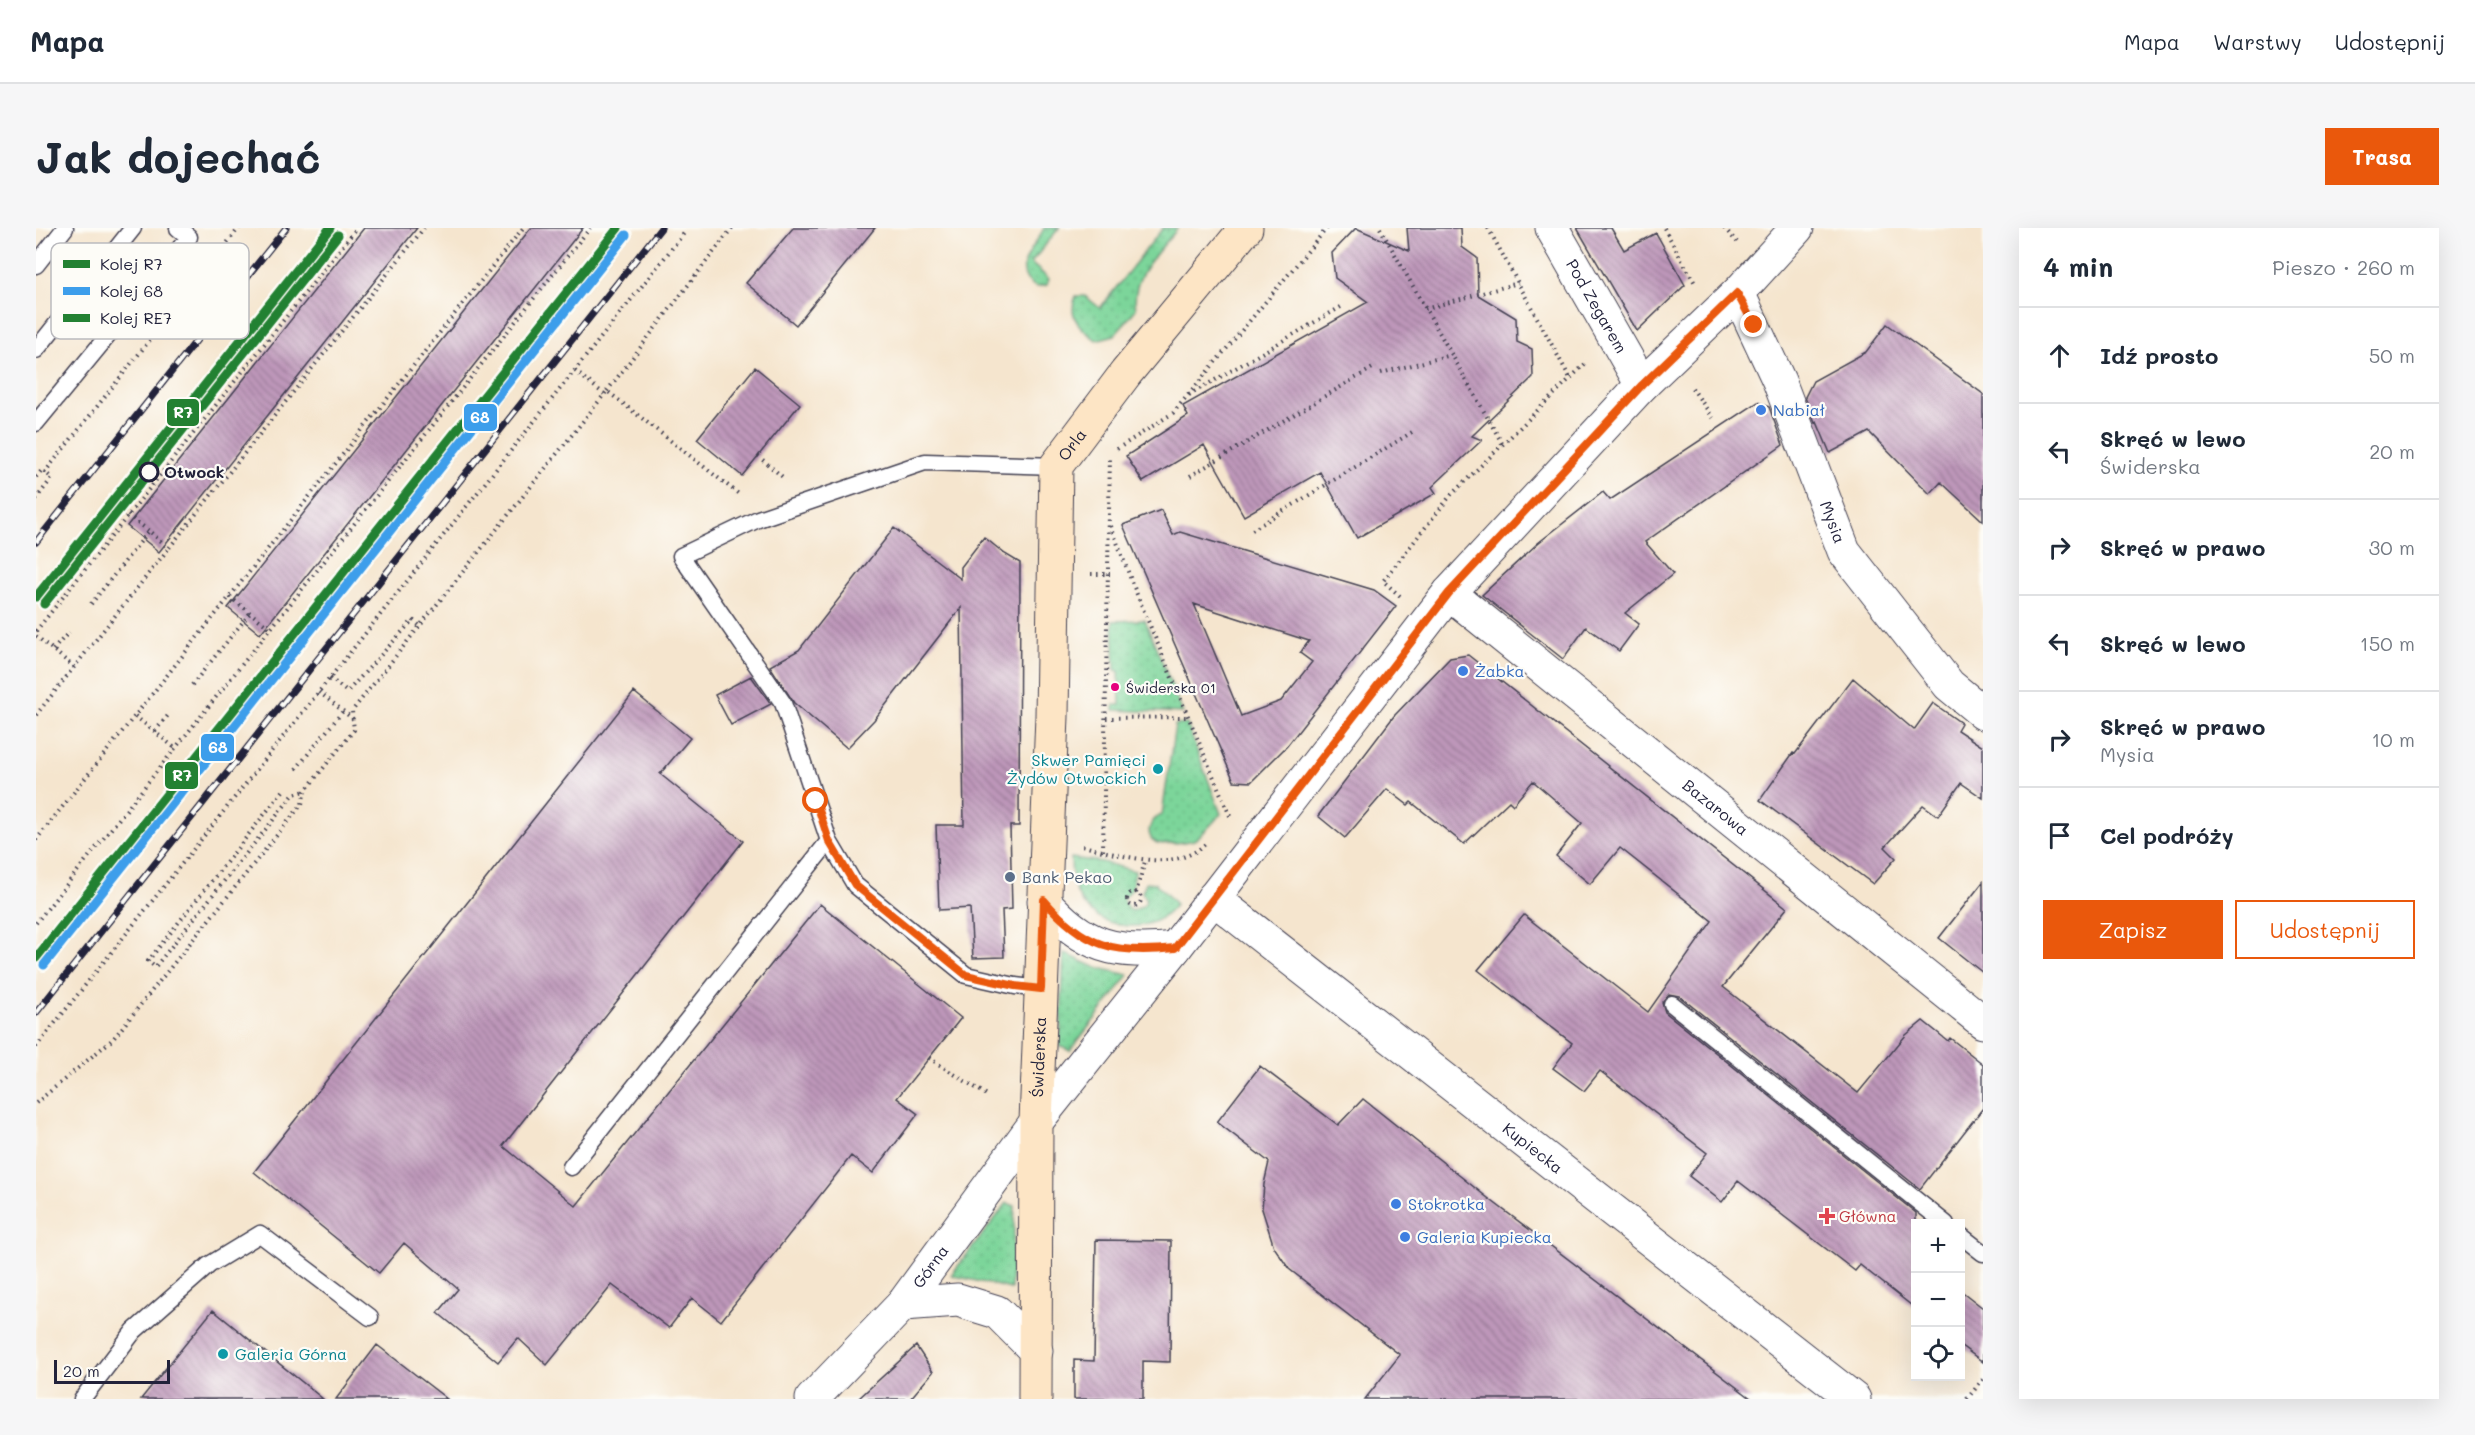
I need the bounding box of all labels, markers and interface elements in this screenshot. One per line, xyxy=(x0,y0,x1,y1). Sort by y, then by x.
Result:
text: Mapa xyxy=(30,23,105,59)
text: Mapa xyxy=(2124,28,2180,55)
text: Warstwy xyxy=(2213,28,2302,55)
text: Udostępnij xyxy=(2335,28,2445,55)
button: Trasa xyxy=(2325,128,2439,185)
text: Jak dojechać xyxy=(36,129,321,184)
legend xyxy=(51,243,249,339)
text: 4 min xyxy=(2043,250,2113,284)
text: Kolej R7 xyxy=(100,253,163,274)
text: Pieszo · 260 m xyxy=(2272,254,2415,280)
street label: Pod Zegarem xyxy=(1562,255,1632,357)
text: Kolej 68 xyxy=(100,280,163,301)
text: Kolej RE7 xyxy=(100,307,172,328)
route end xyxy=(1740,311,1766,337)
icon: ahead xyxy=(2043,339,2076,372)
text: Idź prosto xyxy=(2100,341,2218,370)
text: 50 m xyxy=(2369,342,2415,368)
line badge: R7 xyxy=(166,398,200,427)
place label: Nabiał xyxy=(1773,399,1825,420)
text: R7 xyxy=(173,401,193,422)
line badge: 68 xyxy=(463,403,498,432)
marker: Nabiał xyxy=(1754,403,1768,417)
text: 68 xyxy=(470,406,490,427)
street label: Orla xyxy=(1053,424,1090,465)
text: Skręć w lewo xyxy=(2100,424,2246,453)
icon: left xyxy=(2043,435,2076,468)
text: 20 m xyxy=(2369,438,2415,464)
text: Świderska xyxy=(2100,453,2201,479)
place label: Otwock xyxy=(164,461,224,482)
marker: Otwock xyxy=(139,462,159,482)
street label: Mysia xyxy=(1816,498,1851,546)
icon: right xyxy=(2043,531,2076,564)
text: Skręć w prawo xyxy=(2100,533,2265,562)
text: 30 m xyxy=(2369,534,2415,560)
icon: left xyxy=(2043,627,2076,660)
text: Skręć w lewo xyxy=(2100,629,2246,658)
text: 150 m xyxy=(2360,630,2415,656)
place label: Żabka xyxy=(1475,660,1524,681)
marker: Żabka xyxy=(1456,664,1470,678)
place label: Świderska 01 xyxy=(1126,678,1216,697)
marker: Świderska 01 xyxy=(1109,681,1121,693)
text: Skręć w prawo xyxy=(2100,712,2265,741)
icon: right xyxy=(2043,723,2076,756)
text: 10 m xyxy=(2371,726,2415,752)
line badge: 68 xyxy=(200,733,235,762)
text: 68 xyxy=(208,736,228,757)
text: Mysia xyxy=(2100,741,2155,767)
place label: Skwer Pamięci Żydów Otwockich xyxy=(1007,749,1146,788)
line badge: R7 xyxy=(164,761,199,790)
marker: Skwer Pamięci Żydów Otwockich xyxy=(1151,762,1165,776)
text: R7 xyxy=(172,764,192,785)
street label: Bazarowa xyxy=(1679,774,1753,840)
route start xyxy=(802,787,828,813)
icon: arrive xyxy=(2043,819,2076,852)
text: Cel podróży xyxy=(2100,821,2234,850)
place label: Bank Pekao xyxy=(1022,866,1112,887)
marker: Bank Pekao xyxy=(1003,870,1017,884)
button: Zapisz xyxy=(2043,900,2223,959)
button: Udostępnij xyxy=(2235,900,2415,959)
street label: Świderska xyxy=(1026,1016,1050,1098)
street label: Kupiecka xyxy=(1499,1117,1568,1178)
place label: Stokrotka xyxy=(1408,1193,1485,1214)
marker: Stokrotka xyxy=(1389,1197,1403,1211)
place label: Główna xyxy=(1839,1205,1897,1226)
marker: Główna xyxy=(1820,1209,1834,1223)
map controls xyxy=(1911,1219,1965,1381)
button: + xyxy=(1911,1219,1965,1273)
place label: Galeria Kupiecka xyxy=(1417,1226,1552,1247)
marker: Galeria Kupiecka xyxy=(1398,1230,1412,1244)
street label: Górna xyxy=(907,1241,953,1292)
button: − xyxy=(1911,1273,1965,1327)
button: locate xyxy=(1911,1327,1965,1381)
place label: Galeria Górna xyxy=(235,1343,347,1364)
marker: Galeria Górna xyxy=(216,1347,230,1361)
scale bar xyxy=(54,1357,170,1384)
text: 20 m xyxy=(63,1360,100,1381)

